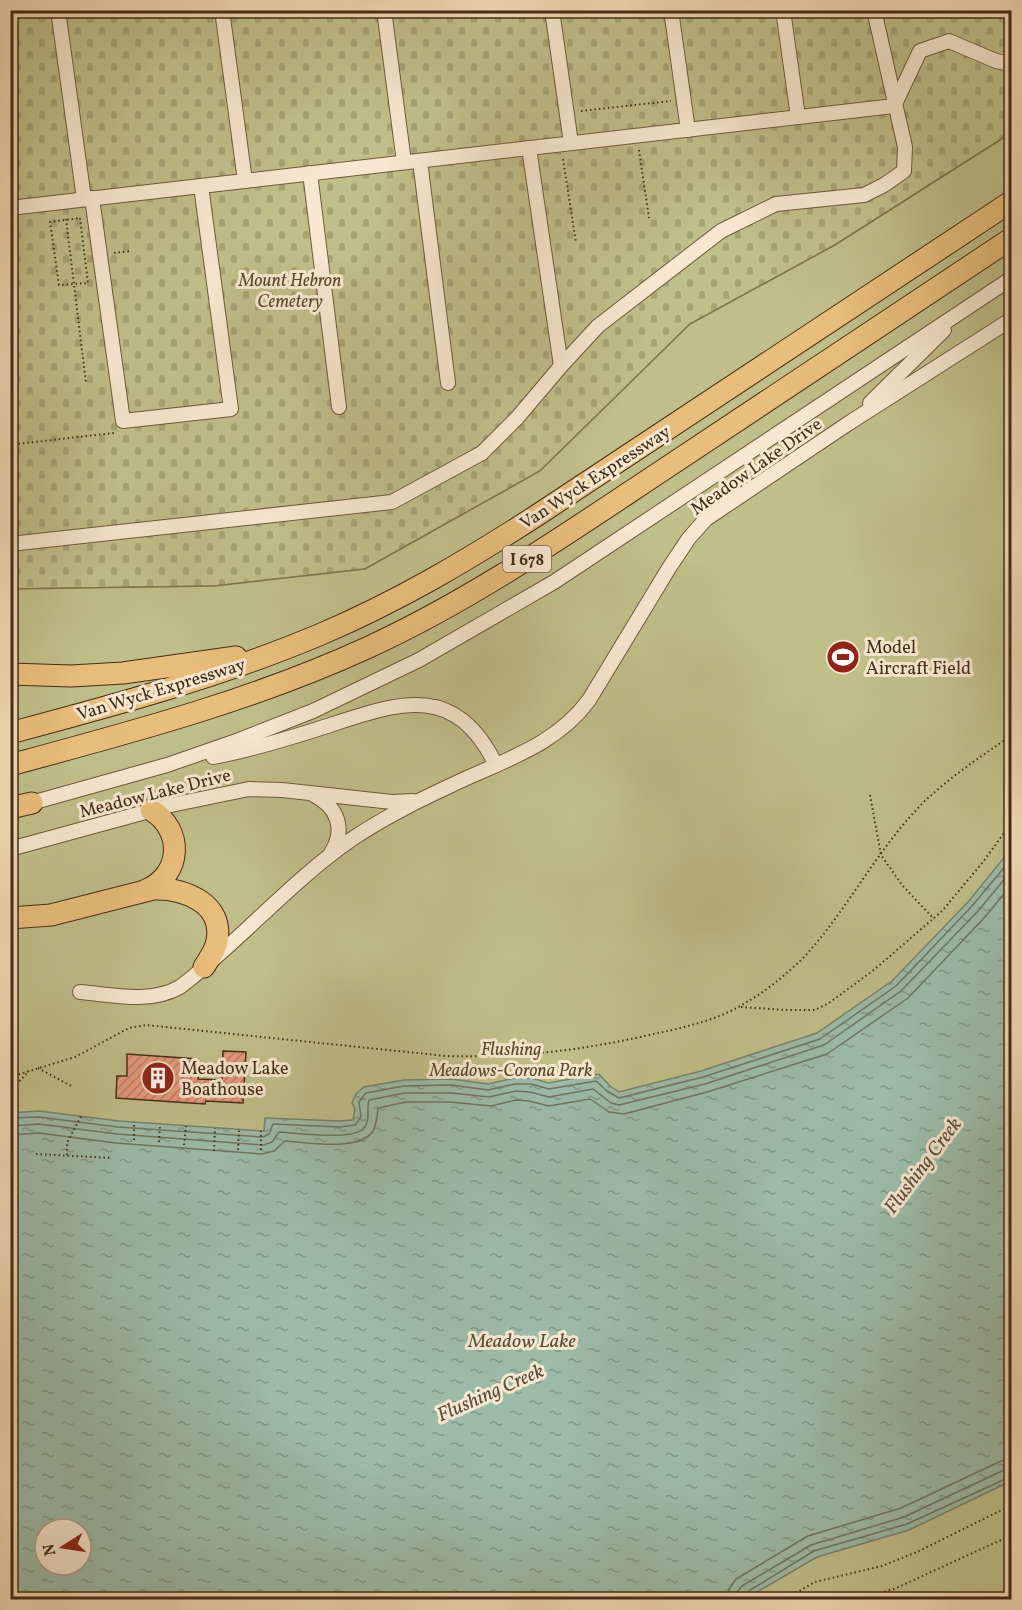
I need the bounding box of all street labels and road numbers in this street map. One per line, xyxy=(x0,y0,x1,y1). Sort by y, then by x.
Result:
street label: Meadow Lake Drive xyxy=(686,413,828,522)
street label: Van Wyck Expressway xyxy=(516,420,676,536)
road number: I 678 xyxy=(503,546,551,572)
street label: Van Wyck Expressway xyxy=(74,653,249,728)
street label: Meadow Lake Drive xyxy=(77,764,234,825)

